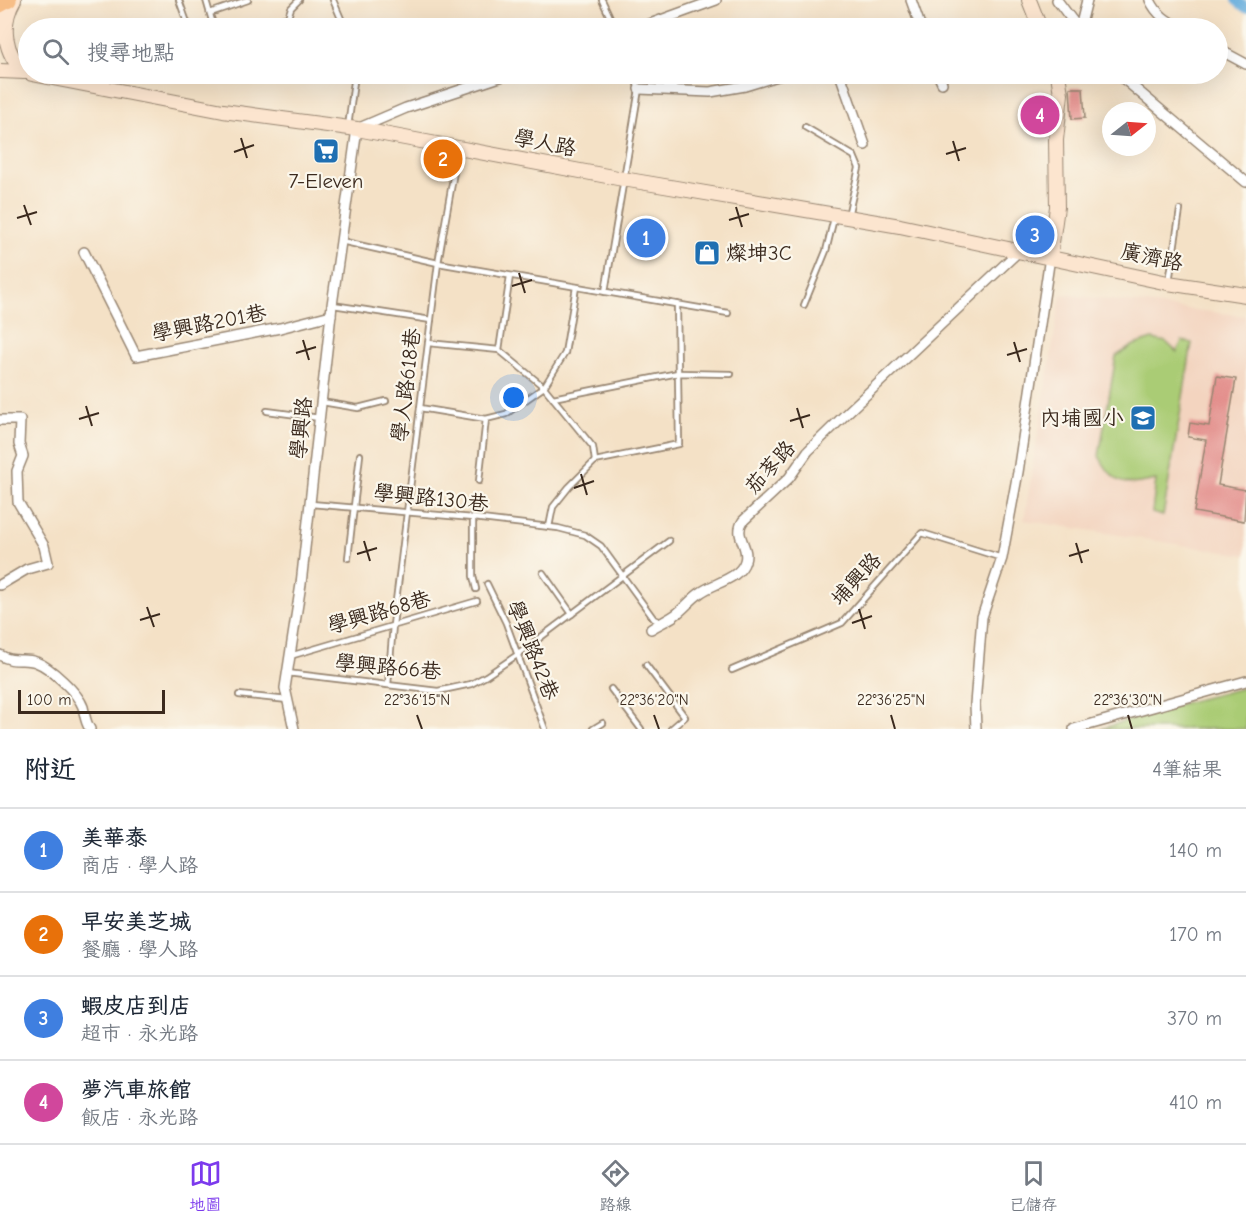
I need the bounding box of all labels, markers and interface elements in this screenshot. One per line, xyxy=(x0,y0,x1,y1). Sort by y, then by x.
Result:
search box xyxy=(18,18,1228,84)
icon: search xyxy=(39,35,72,68)
text: 搜尋地點 xyxy=(87,40,175,66)
pin: 4 xyxy=(1020,92,1060,138)
north arrow xyxy=(1102,102,1156,156)
street label: 學人路 xyxy=(512,125,578,161)
supermarket icon: 7-Eleven xyxy=(311,136,341,166)
pin: 2 xyxy=(424,136,462,182)
place label: 7-Eleven xyxy=(289,169,363,193)
pin: 3 xyxy=(1016,212,1054,258)
pin: 1 xyxy=(626,216,666,260)
shop icon: 燦坤3C xyxy=(692,238,722,268)
street label: 廣濟路 xyxy=(1119,239,1185,275)
place label: 燦坤3C xyxy=(726,241,792,265)
street label: 學興路201巷 xyxy=(150,300,268,346)
street label: 學人路618巷 xyxy=(387,327,425,443)
your location xyxy=(499,383,528,412)
street label: 學興路 xyxy=(286,395,316,461)
school or university icon: 內埔國小 xyxy=(1128,403,1158,433)
place label: 內埔國小 xyxy=(1040,406,1124,430)
street label: 茄苳路 xyxy=(740,436,800,498)
street label: 學興路130巷 xyxy=(372,480,490,516)
street label: 埔興路 xyxy=(826,548,886,610)
street label: 學興路68巷 xyxy=(325,586,433,638)
street label: 學興路42巷 xyxy=(502,597,564,703)
street label: 學興路66巷 xyxy=(334,650,442,684)
scale bar xyxy=(18,687,165,714)
text: 100 m xyxy=(27,691,71,709)
text: 22°36'15"N xyxy=(384,691,450,709)
text: 22°36'20"N xyxy=(619,691,689,709)
text: 22°36'25"N xyxy=(857,691,925,709)
text: 22°36'30"N xyxy=(1094,691,1162,709)
text: 附近 xyxy=(24,755,76,785)
text: 4筆結果 xyxy=(1152,758,1222,781)
text: 美華泰 xyxy=(81,825,147,851)
text: 1 xyxy=(40,839,47,862)
text: 140 m xyxy=(1169,839,1222,862)
text: 商店 · 學人路 xyxy=(81,854,198,877)
text: 早安美芝城 xyxy=(81,909,191,935)
text: 2 xyxy=(39,923,48,946)
text: 170 m xyxy=(1169,923,1222,946)
text: 餐廳 · 學人路 xyxy=(81,938,198,961)
text: 蝦皮店到店 xyxy=(81,993,191,1019)
text: 3 xyxy=(39,1007,48,1030)
text: 370 m xyxy=(1167,1007,1222,1030)
text: 超市 · 永光路 xyxy=(81,1022,198,1045)
text: 夢汽車旅館 xyxy=(81,1077,191,1103)
text: 4 xyxy=(39,1091,48,1114)
text: 410 m xyxy=(1169,1091,1222,1114)
text: 飯店 · 永光路 xyxy=(81,1106,198,1129)
tab: 地圖 xyxy=(189,1157,222,1215)
tab: 路線 xyxy=(599,1157,632,1215)
tab: 已儲存 xyxy=(1009,1157,1057,1215)

